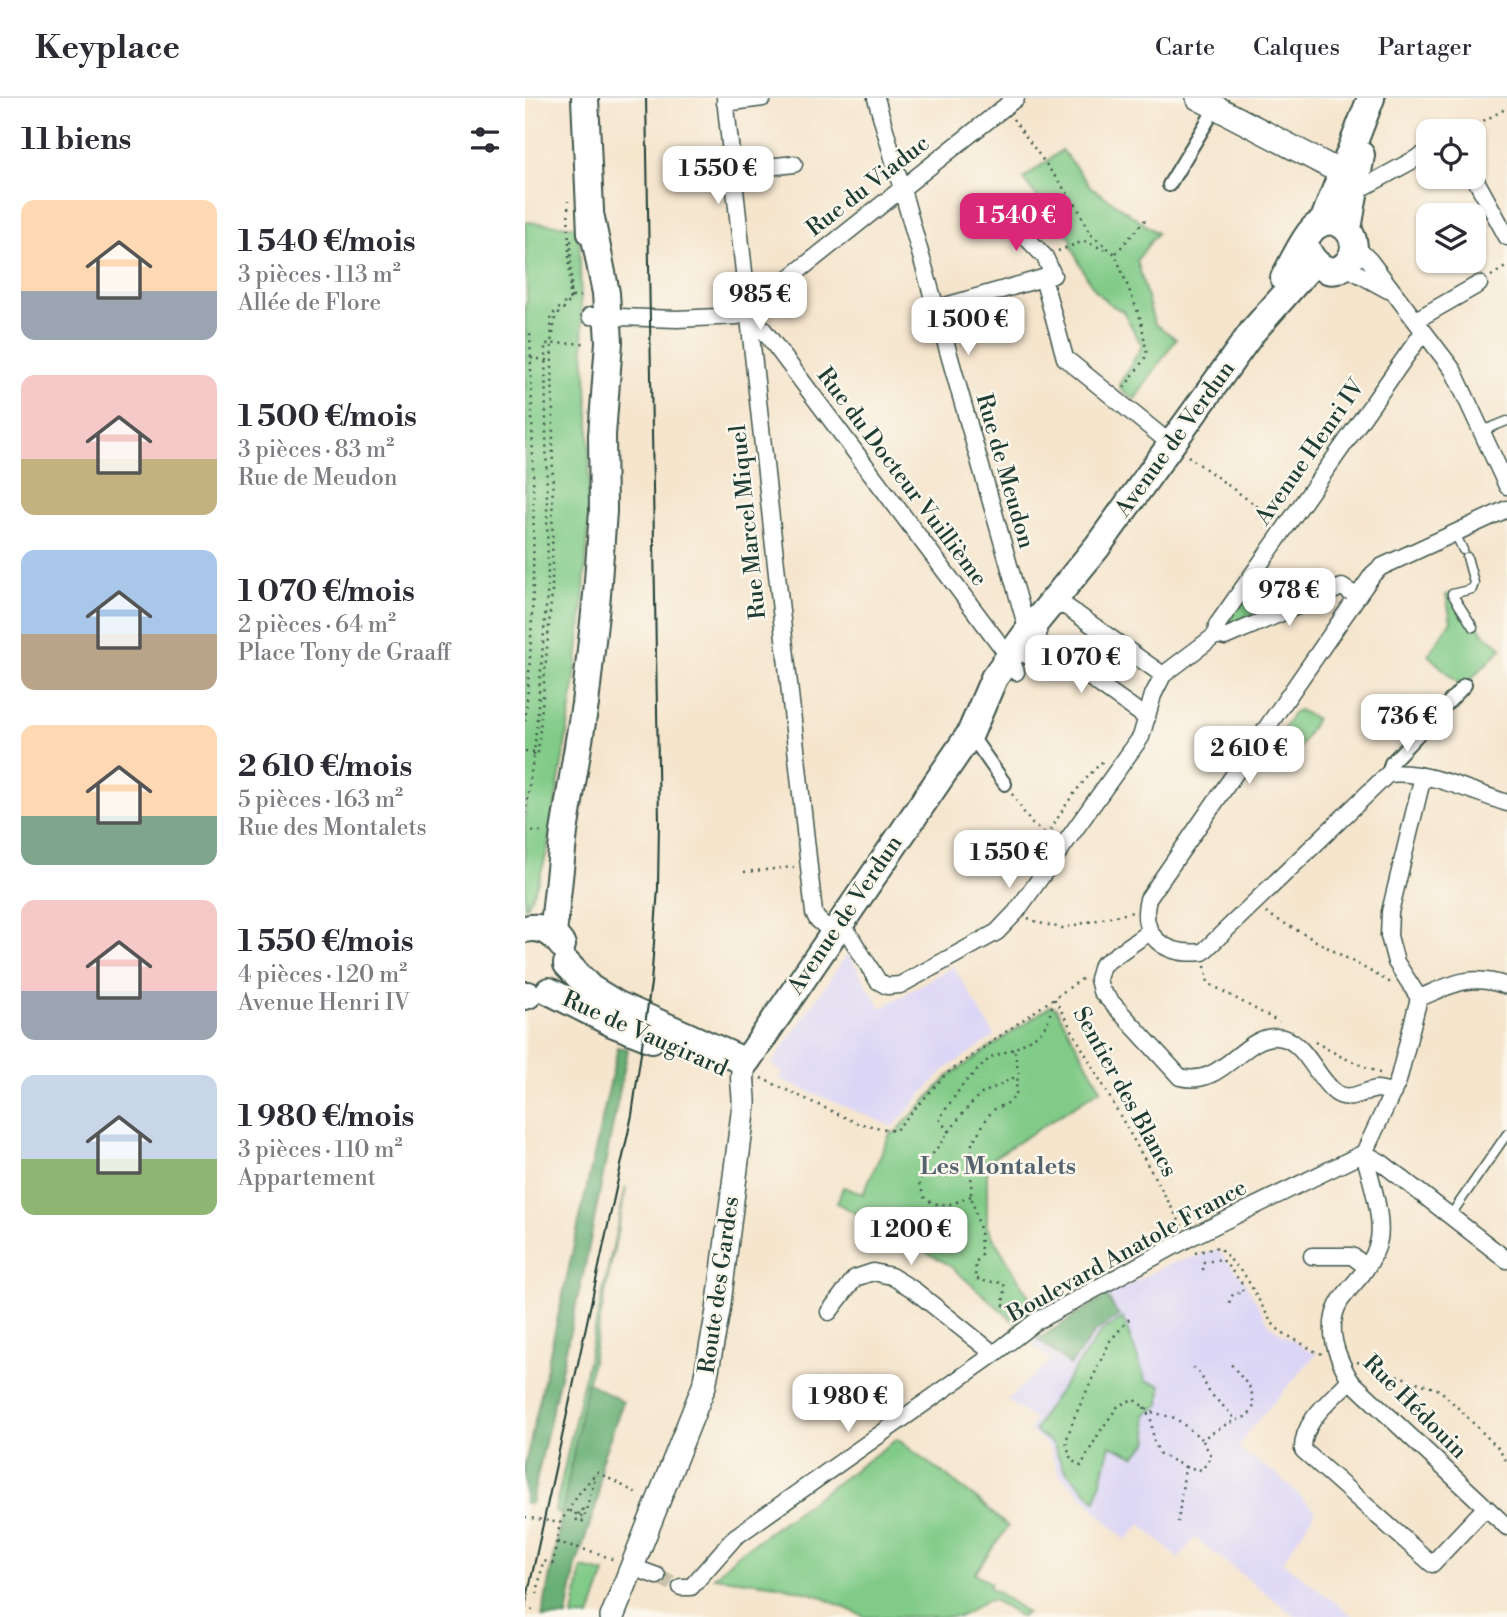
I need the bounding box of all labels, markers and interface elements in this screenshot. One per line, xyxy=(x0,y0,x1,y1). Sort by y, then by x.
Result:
text: Keyplace xyxy=(35,28,180,69)
text: Carte xyxy=(1155,33,1215,63)
text: Calques xyxy=(1253,33,1340,63)
text: Partager xyxy=(1378,33,1472,63)
map controls xyxy=(1416,119,1486,273)
button: locate xyxy=(1416,119,1486,189)
text: 11 biens xyxy=(21,121,131,159)
icon: filters xyxy=(466,121,504,159)
street label: Rue du Viaduc xyxy=(801,129,935,243)
pin: 1 550 € xyxy=(653,146,783,206)
text: 1 550 € xyxy=(679,155,757,183)
pin: 1 540 € xyxy=(951,194,1081,253)
text: 1 540 € xyxy=(976,202,1056,230)
button: layers xyxy=(1416,203,1486,273)
text: 1 540 €/mois xyxy=(238,223,416,261)
icon: home xyxy=(77,228,161,312)
text: 3 pièces · 113 m² xyxy=(238,261,401,289)
pin: 985 € xyxy=(711,272,809,332)
text: 985 € xyxy=(729,281,791,309)
text: Allée de Flore xyxy=(238,289,381,317)
pin: 1 500 € xyxy=(903,298,1033,357)
text: 1 500 € xyxy=(927,306,1009,334)
street label: Avenue de Verdun xyxy=(1109,355,1241,523)
street label: Rue du Docteur Vuillième xyxy=(811,362,993,592)
street label: Avenue Henri IV xyxy=(1249,373,1371,531)
street label: Rue de Meudon xyxy=(970,390,1041,552)
text: 1 500 €/mois xyxy=(238,398,417,436)
icon: home xyxy=(77,403,161,487)
street label: Rue Marcel Miquel xyxy=(724,423,772,621)
text: 3 pièces · 83 m² xyxy=(238,436,394,464)
text: Rue de Meudon xyxy=(238,464,398,492)
pin: 978 € xyxy=(1240,568,1338,628)
text: 1 070 €/mois xyxy=(238,573,415,611)
text: 978 € xyxy=(1259,577,1320,605)
icon: home xyxy=(77,578,161,662)
text: 2 pièces · 64 m² xyxy=(238,611,396,639)
pin: 1 070 € xyxy=(1016,636,1146,695)
text: Place Tony de Graaff xyxy=(238,639,451,667)
text: 1 070 € xyxy=(1041,644,1121,672)
pin: 736 € xyxy=(1358,694,1456,754)
text: 736 € xyxy=(1377,703,1437,731)
pin: 2 610 € xyxy=(1184,726,1314,786)
text: 2 610 € xyxy=(1210,735,1288,763)
text: 2 610 €/mois xyxy=(238,748,412,786)
icon: home xyxy=(77,753,161,837)
text: 5 pièces · 163 m² xyxy=(238,786,403,814)
text: Rue des Montalets xyxy=(238,814,427,842)
street label: Avenue de Verdun xyxy=(781,830,909,1001)
pin: 1 550 € xyxy=(944,830,1074,890)
text: 1 550 € xyxy=(970,839,1048,867)
text: 1 550 €/mois xyxy=(238,923,414,961)
icon: home xyxy=(77,928,161,1012)
text: 4 pièces · 120 m² xyxy=(238,961,407,989)
street label: Rue de Vaugirard xyxy=(558,985,732,1083)
text: Avenue Henri IV xyxy=(238,989,410,1017)
street label: Sentier des Blancs xyxy=(1067,1002,1183,1182)
text: 1 980 €/mois xyxy=(238,1098,414,1136)
icon: home xyxy=(77,1103,161,1187)
text: 3 pièces · 110 m² xyxy=(238,1136,403,1164)
district label: Les Montalets xyxy=(920,1152,1076,1182)
text: Appartement xyxy=(238,1164,376,1192)
street label: Boulevard Anatole France xyxy=(1002,1173,1252,1329)
street label: Route des Gardes xyxy=(693,1195,745,1375)
pin: 1 200 € xyxy=(846,1208,976,1267)
text: 1 200 € xyxy=(870,1216,952,1244)
street label: Rue Hédouin xyxy=(1357,1349,1473,1465)
pin: 1 980 € xyxy=(783,1374,913,1434)
text: 1 980 € xyxy=(808,1383,888,1411)

